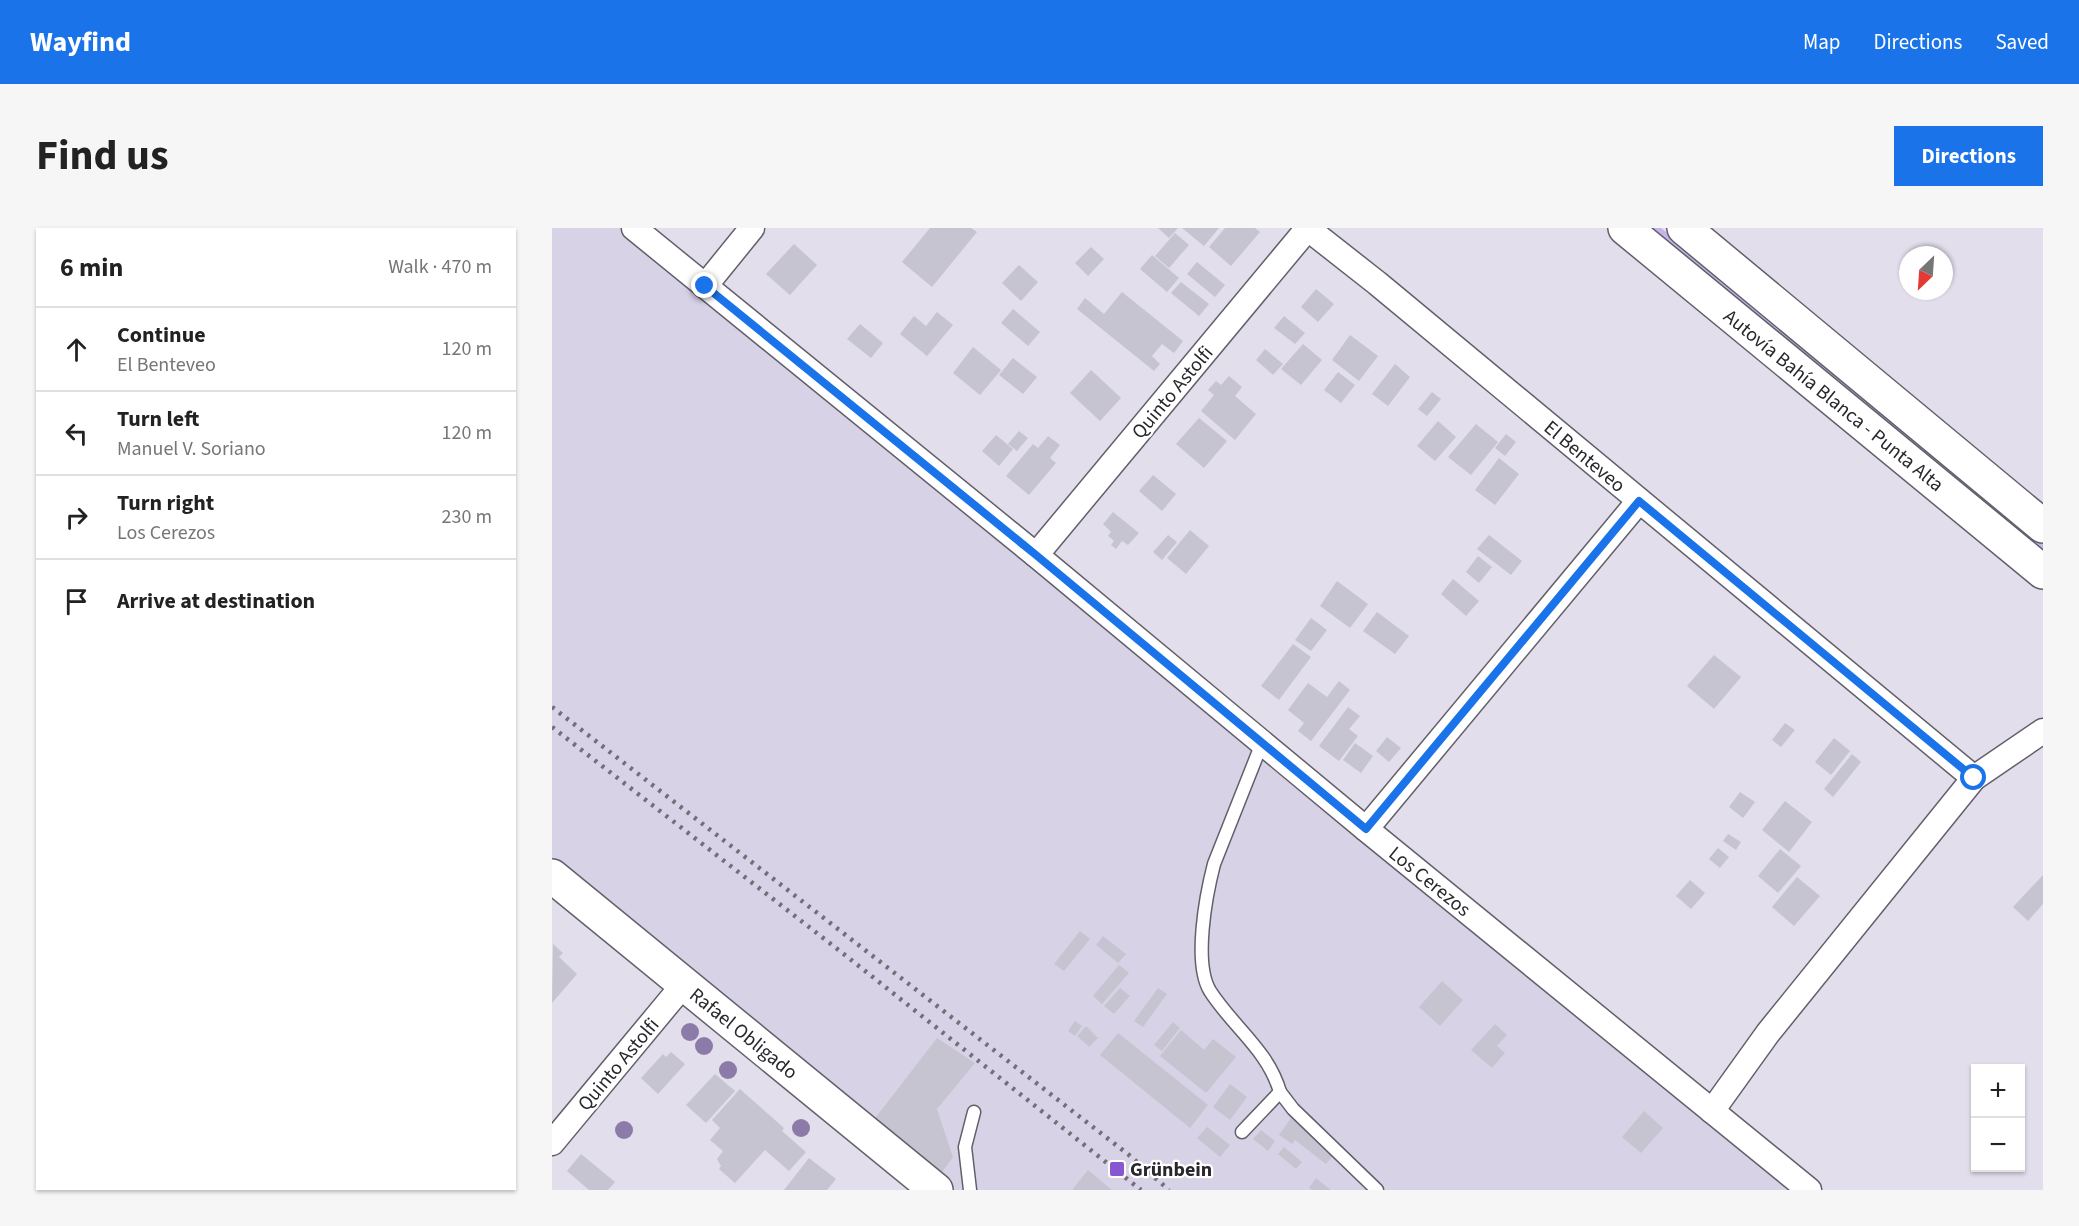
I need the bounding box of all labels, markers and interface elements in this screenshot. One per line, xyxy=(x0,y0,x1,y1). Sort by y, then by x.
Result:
text: Wayfind xyxy=(30,22,131,62)
text: Map xyxy=(1803,27,1841,57)
text: Directions xyxy=(1874,27,1962,57)
text: Saved xyxy=(1995,27,2049,57)
text: Find us xyxy=(36,126,169,186)
button: Directions xyxy=(1894,126,2043,186)
north arrow xyxy=(1899,246,1953,300)
text: 6 min xyxy=(60,249,123,286)
text: Walk · 470 m xyxy=(388,253,492,281)
route end xyxy=(691,272,717,298)
street label: Autovía Bahía Blanca - Punta Alta xyxy=(1717,303,1949,498)
text: Continue xyxy=(117,319,206,351)
icon: ahead xyxy=(60,333,93,366)
text: 120 m xyxy=(442,335,492,363)
street label: Quinto Astolfi xyxy=(1125,340,1220,445)
text: El Benteveo xyxy=(117,351,216,379)
text: Turn left xyxy=(117,403,199,435)
street label: El Benteveo xyxy=(1538,414,1631,499)
icon: left xyxy=(60,417,93,450)
text: 120 m xyxy=(442,419,492,447)
text: Manuel V. Soriano xyxy=(117,435,266,463)
text: Turn right xyxy=(117,487,214,519)
icon: right xyxy=(60,501,93,534)
text: 230 m xyxy=(442,503,492,531)
text: Los Cerezos xyxy=(117,519,215,547)
icon: arrive xyxy=(60,585,93,618)
text: Arrive at destination xyxy=(117,585,315,617)
route start xyxy=(1960,764,1986,790)
street label: Los Cerezos xyxy=(1382,840,1476,924)
street label: Rafael Obligado xyxy=(683,981,803,1086)
street label: Quinto Astolfi xyxy=(571,1012,666,1117)
map controls xyxy=(1971,1064,2025,1172)
button: + xyxy=(1971,1064,2025,1118)
button: − xyxy=(1971,1118,2025,1172)
place label: Grünbein xyxy=(1130,1156,1212,1184)
marker: Grünbein xyxy=(1108,1160,1126,1178)

